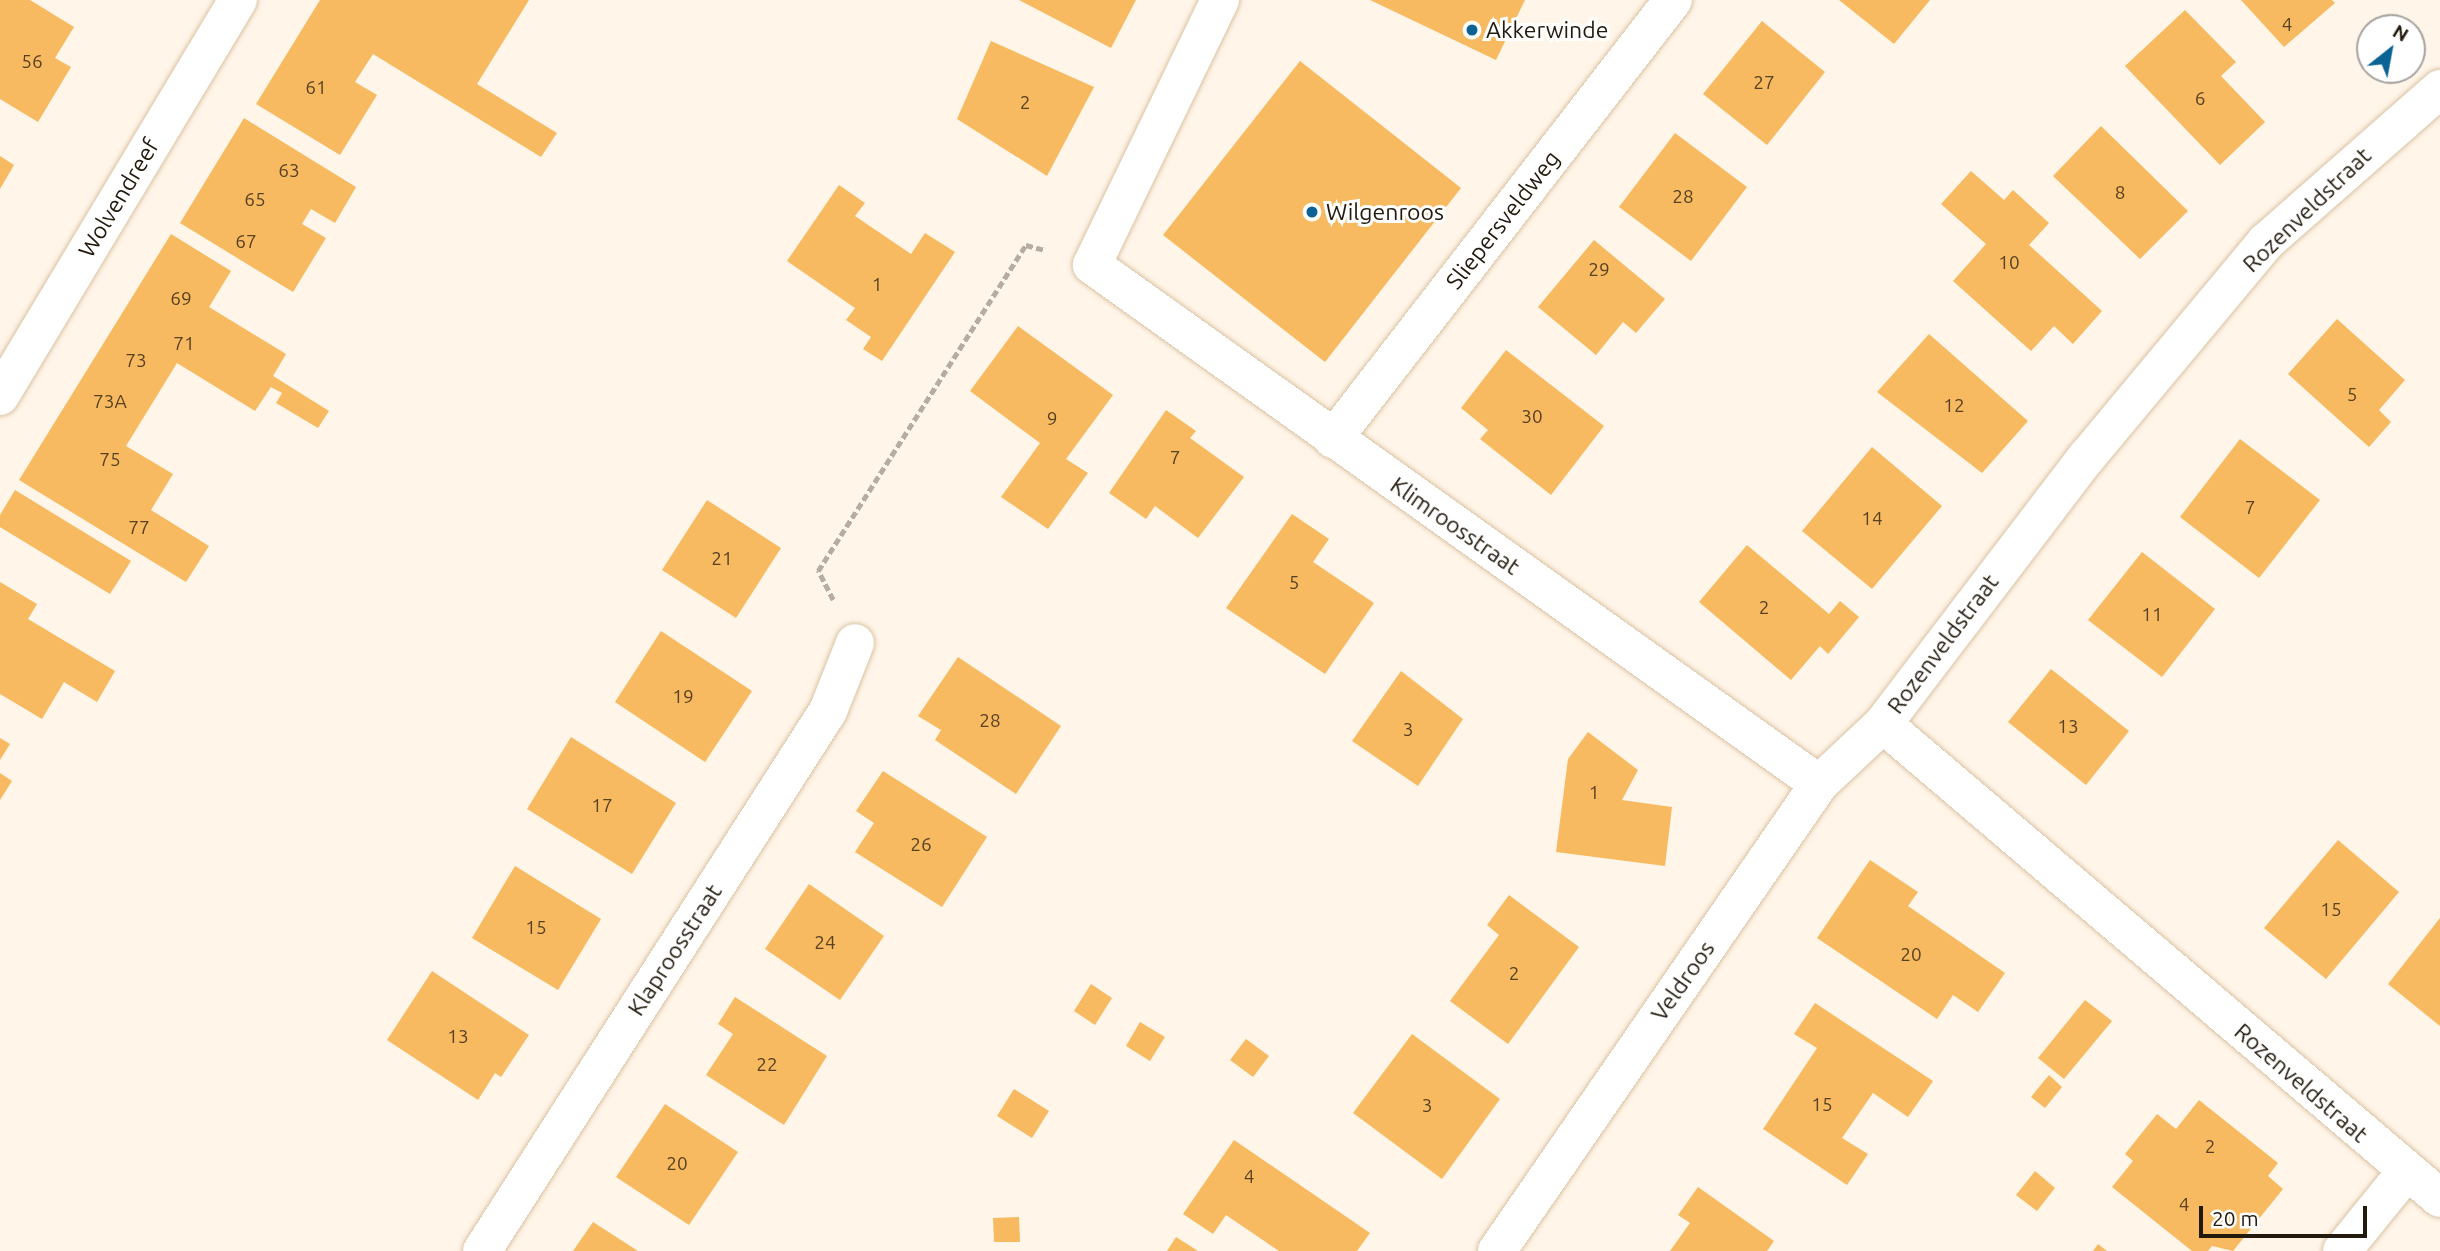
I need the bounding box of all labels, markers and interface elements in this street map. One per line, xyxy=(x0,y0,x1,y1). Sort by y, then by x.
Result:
house number: 4 xyxy=(2282,14,2292,36)
north arrow xyxy=(2356,14,2426,84)
place label: Akkerwinde xyxy=(1486,16,1608,44)
text: N xyxy=(2389,20,2413,46)
marker: Akkerwinde xyxy=(1464,22,1480,38)
house number: 56 xyxy=(21,51,43,73)
house number: 27 xyxy=(1753,72,1775,94)
house number: 61 xyxy=(305,77,327,99)
house number: 6 xyxy=(2195,88,2205,110)
house number: 2 xyxy=(1020,92,1030,114)
street label: Wolvendreef xyxy=(73,134,165,262)
street label: Rozenveldstraat xyxy=(2237,142,2377,278)
street label: Sliepersveldweg xyxy=(1440,145,1566,295)
house number: 63 xyxy=(278,160,300,182)
house number: 8 xyxy=(2115,182,2125,204)
house number: 28 xyxy=(1672,186,1694,208)
house number: 65 xyxy=(244,189,266,211)
place label: Wilgenroos xyxy=(1326,198,1444,226)
marker: Wilgenroos xyxy=(1304,204,1320,220)
house number: 67 xyxy=(235,231,257,253)
house number: 10 xyxy=(1998,252,2020,274)
house number: 29 xyxy=(1588,259,1610,281)
house number: 1 xyxy=(872,274,882,296)
house number: 69 xyxy=(170,288,192,310)
house number: 71 xyxy=(173,333,195,355)
house number: 73 xyxy=(125,350,147,372)
house number: 5 xyxy=(2347,384,2357,406)
house number: 73A xyxy=(93,391,127,413)
house number: 12 xyxy=(1943,395,1965,417)
house number: 30 xyxy=(1521,406,1543,428)
house number: 9 xyxy=(1047,408,1057,430)
house number: 7 xyxy=(1170,447,1180,469)
house number: 75 xyxy=(99,449,121,471)
street label: Klimroosstraat xyxy=(1385,471,1525,581)
house number: 7 xyxy=(2245,497,2255,519)
house number: 14 xyxy=(1861,508,1883,530)
house number: 77 xyxy=(128,517,150,539)
house number: 21 xyxy=(711,548,733,570)
street label: Rozenveldstraat xyxy=(1882,569,2004,719)
house number: 5 xyxy=(1289,572,1299,594)
house number: 2 xyxy=(1759,597,1769,619)
house number: 11 xyxy=(2141,604,2163,626)
house number: 19 xyxy=(672,686,694,708)
house number: 28 xyxy=(979,710,1001,732)
house number: 13 xyxy=(2057,716,2079,738)
house number: 3 xyxy=(1403,719,1413,741)
house number: 1 xyxy=(1589,782,1599,804)
house number: 17 xyxy=(591,795,613,817)
house number: 26 xyxy=(910,834,932,856)
street label: Klaproosstraat xyxy=(622,879,728,1021)
house number: 15 xyxy=(2320,899,2342,921)
house number: 15 xyxy=(525,917,547,939)
house number: 24 xyxy=(814,932,836,954)
street label: Veldroos xyxy=(1645,936,1721,1026)
house number: 20 xyxy=(1900,944,1922,966)
house number: 2 xyxy=(1509,963,1519,985)
street label: Rozenveldstraat xyxy=(2229,1018,2373,1148)
house number: 13 xyxy=(447,1026,469,1048)
house number: 22 xyxy=(756,1054,778,1076)
house number: 15 xyxy=(1811,1094,1833,1116)
house number: 3 xyxy=(1422,1095,1432,1117)
house number: 2 xyxy=(2205,1136,2215,1158)
house number: 20 xyxy=(666,1153,688,1175)
house number: 4 xyxy=(1244,1166,1254,1188)
scale bar xyxy=(2202,1192,2370,1236)
house number: 4 xyxy=(2179,1194,2189,1216)
text: 20 m xyxy=(2212,1206,2259,1230)

